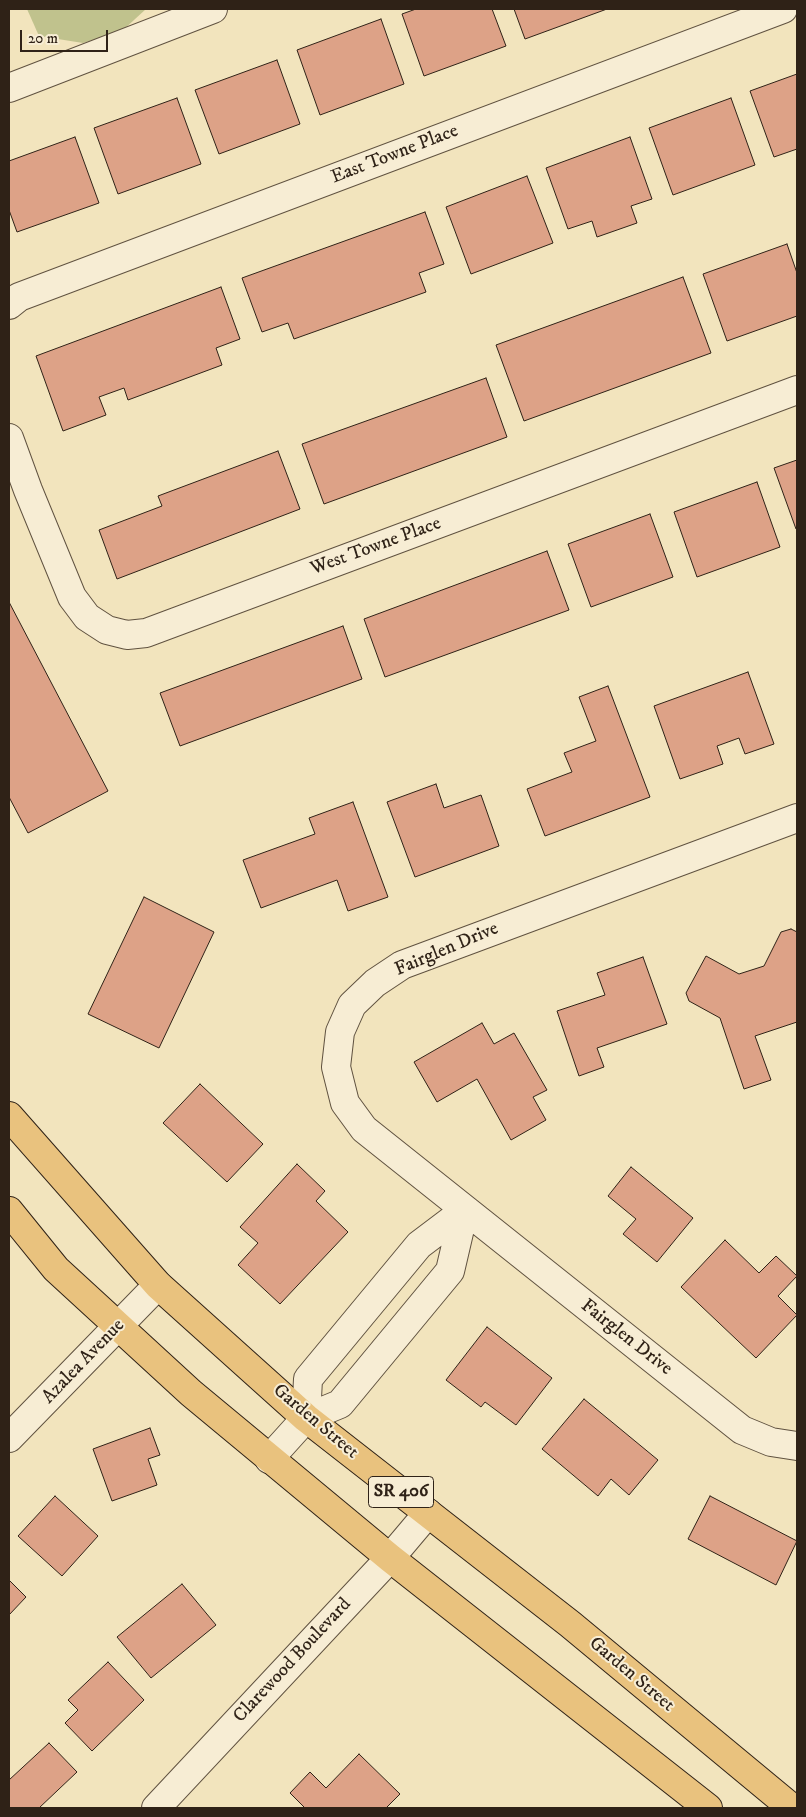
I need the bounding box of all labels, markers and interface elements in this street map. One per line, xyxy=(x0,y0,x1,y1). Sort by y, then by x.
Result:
scale bar xyxy=(22,20,110,52)
text: 20 m xyxy=(28,29,58,48)
street label: East Towne Place xyxy=(328,120,462,190)
street label: West Towne Place xyxy=(308,513,444,581)
street label: Fairglen Drive xyxy=(392,918,502,982)
street label: Fairglen Drive xyxy=(576,1295,676,1381)
street label: Azalea Avenue xyxy=(38,1315,130,1409)
street label: Garden Street xyxy=(268,1380,362,1464)
road number: SR 406 xyxy=(368,1476,434,1508)
street label: Clarewood Boulevard xyxy=(229,1594,357,1728)
street label: Garden Street xyxy=(584,1633,678,1717)

